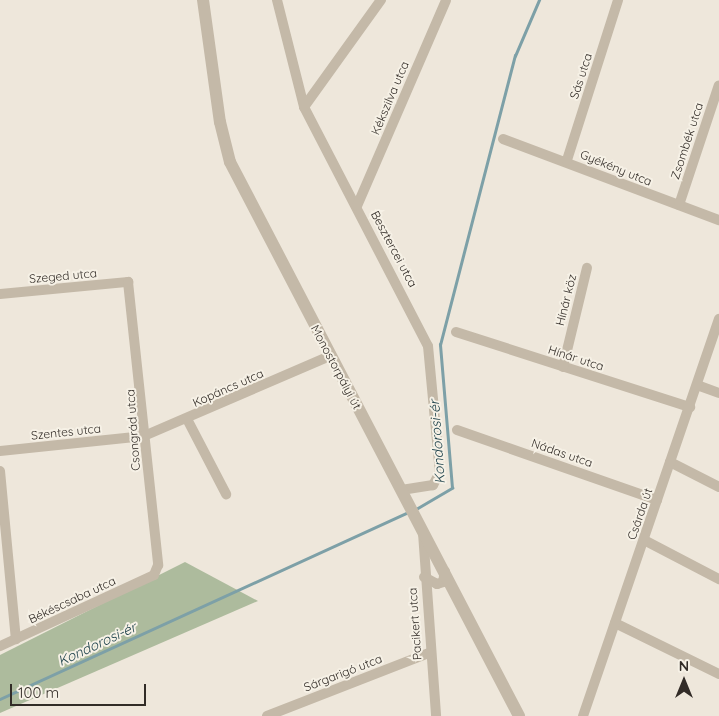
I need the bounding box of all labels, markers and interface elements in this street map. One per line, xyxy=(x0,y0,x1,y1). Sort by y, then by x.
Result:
street label: Sás utca xyxy=(567,51,595,101)
street label: Kékszilva utca xyxy=(368,59,412,137)
street label: Zsombék utca xyxy=(668,101,706,181)
street label: Gyékény utca xyxy=(578,147,654,189)
street label: Besztercei utca xyxy=(368,208,420,290)
street label: Szeged utca xyxy=(29,266,97,286)
street label: Hínár köz xyxy=(553,273,579,327)
street label: Monostorpályi út xyxy=(308,322,364,412)
street label: Hínár utca xyxy=(546,342,606,374)
street label: Kopáncs utca xyxy=(190,366,266,410)
street label: Csongrád utca xyxy=(123,389,143,471)
water label: Kondorosi-ér xyxy=(426,399,448,485)
street label: Szentes utca xyxy=(30,421,102,443)
street label: Nádas utca xyxy=(530,436,594,470)
street label: Csárda út xyxy=(624,486,656,542)
street label: Békéscsaba utca xyxy=(26,574,118,626)
street label: Pacikert utca xyxy=(405,587,425,661)
water label: Kondorosi-ér xyxy=(55,619,139,669)
street label: Sárgarigó utca xyxy=(302,651,384,695)
north arrow xyxy=(659,656,709,706)
text: N xyxy=(679,657,689,675)
scale bar xyxy=(12,674,149,706)
text: 100 m xyxy=(18,683,59,702)

